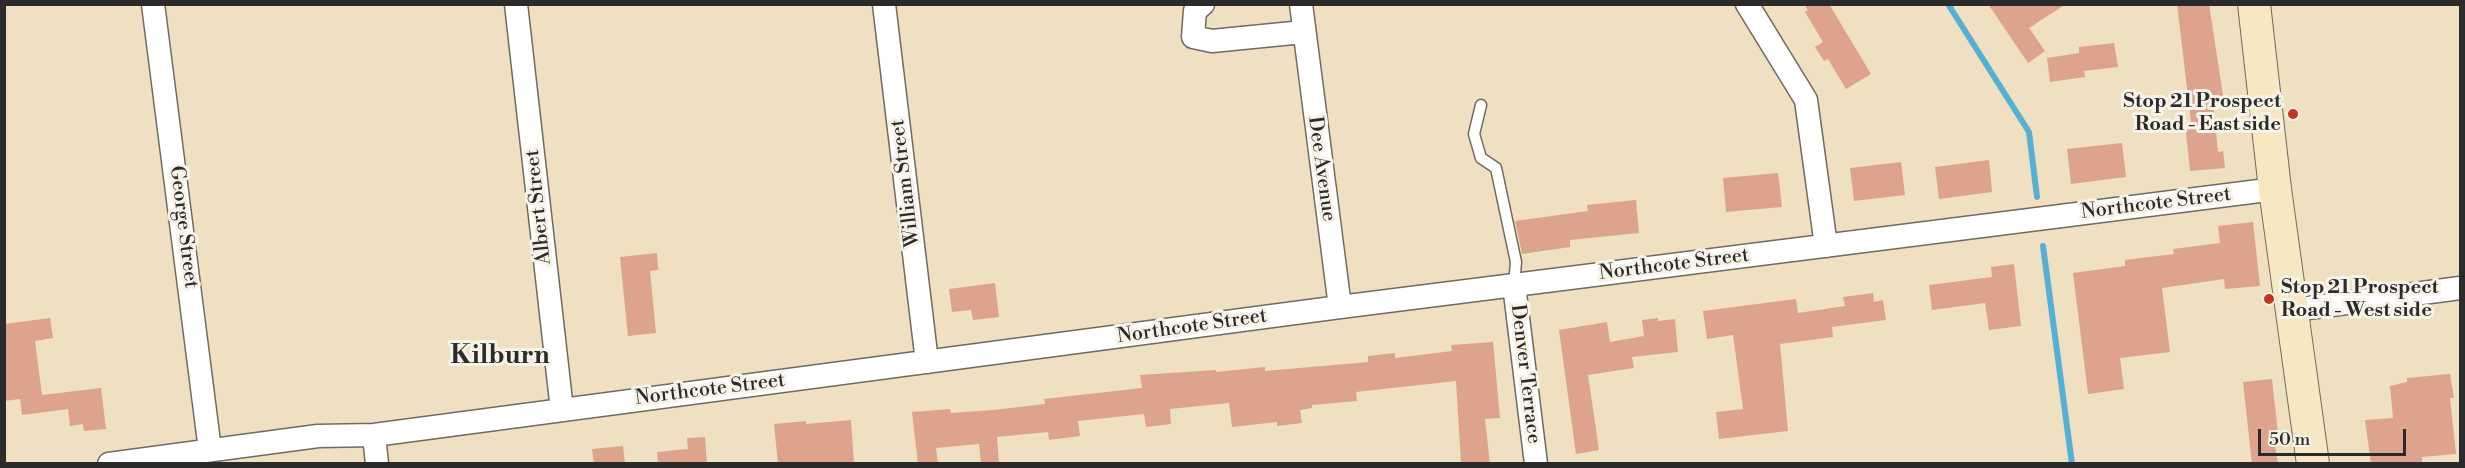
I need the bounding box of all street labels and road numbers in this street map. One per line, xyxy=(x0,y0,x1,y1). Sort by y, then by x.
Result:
street label: Dee Avenue xyxy=(1302,115,1340,223)
street label: William Street xyxy=(886,118,926,248)
street label: Albert Street xyxy=(521,148,557,266)
street label: George Street xyxy=(164,164,202,290)
street label: Northcote Street xyxy=(2080,183,2232,225)
street label: Northcote Street xyxy=(1598,244,1750,286)
street label: Denver Terrace xyxy=(1505,303,1545,445)
street label: Northcote Street xyxy=(1116,305,1268,349)
street label: Northcote Street xyxy=(634,369,786,411)

